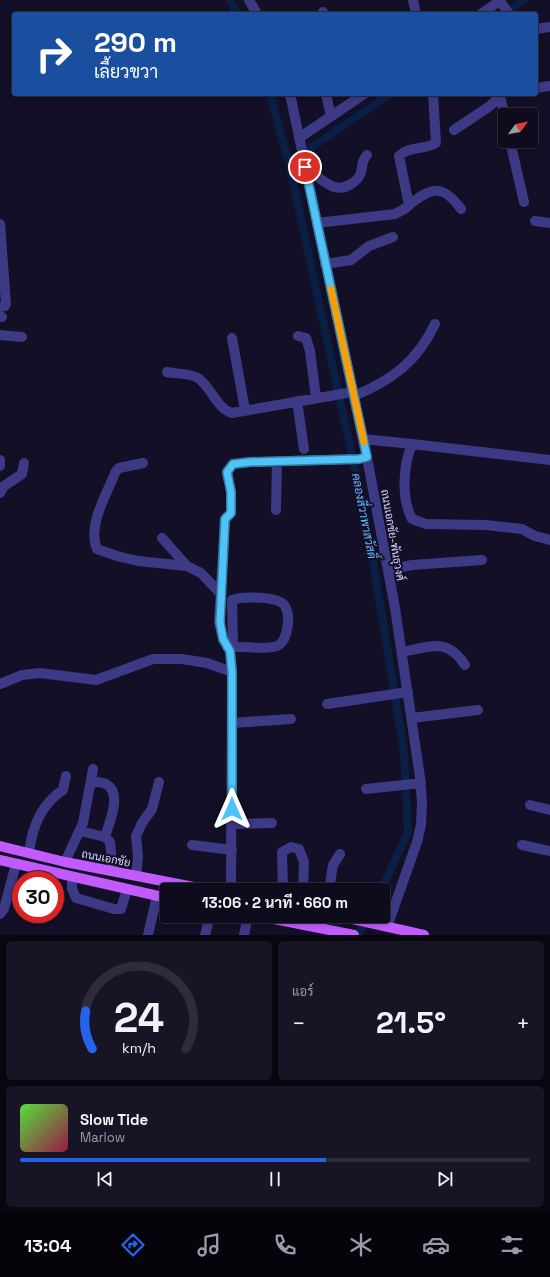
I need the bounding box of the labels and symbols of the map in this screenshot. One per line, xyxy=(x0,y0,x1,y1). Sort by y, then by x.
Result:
north arrow xyxy=(498,108,538,148)
pin xyxy=(288,150,322,184)
water label: คลองสี่วาพาสวัสดิ์ xyxy=(348,471,384,563)
street label: ถนนเอกชัย-พันธุวงศ์ xyxy=(376,488,409,582)
position arrow xyxy=(211,788,253,830)
street label: ถนนเอกชัย xyxy=(80,846,132,870)
speed limit sign: 30 xyxy=(12,871,64,923)

